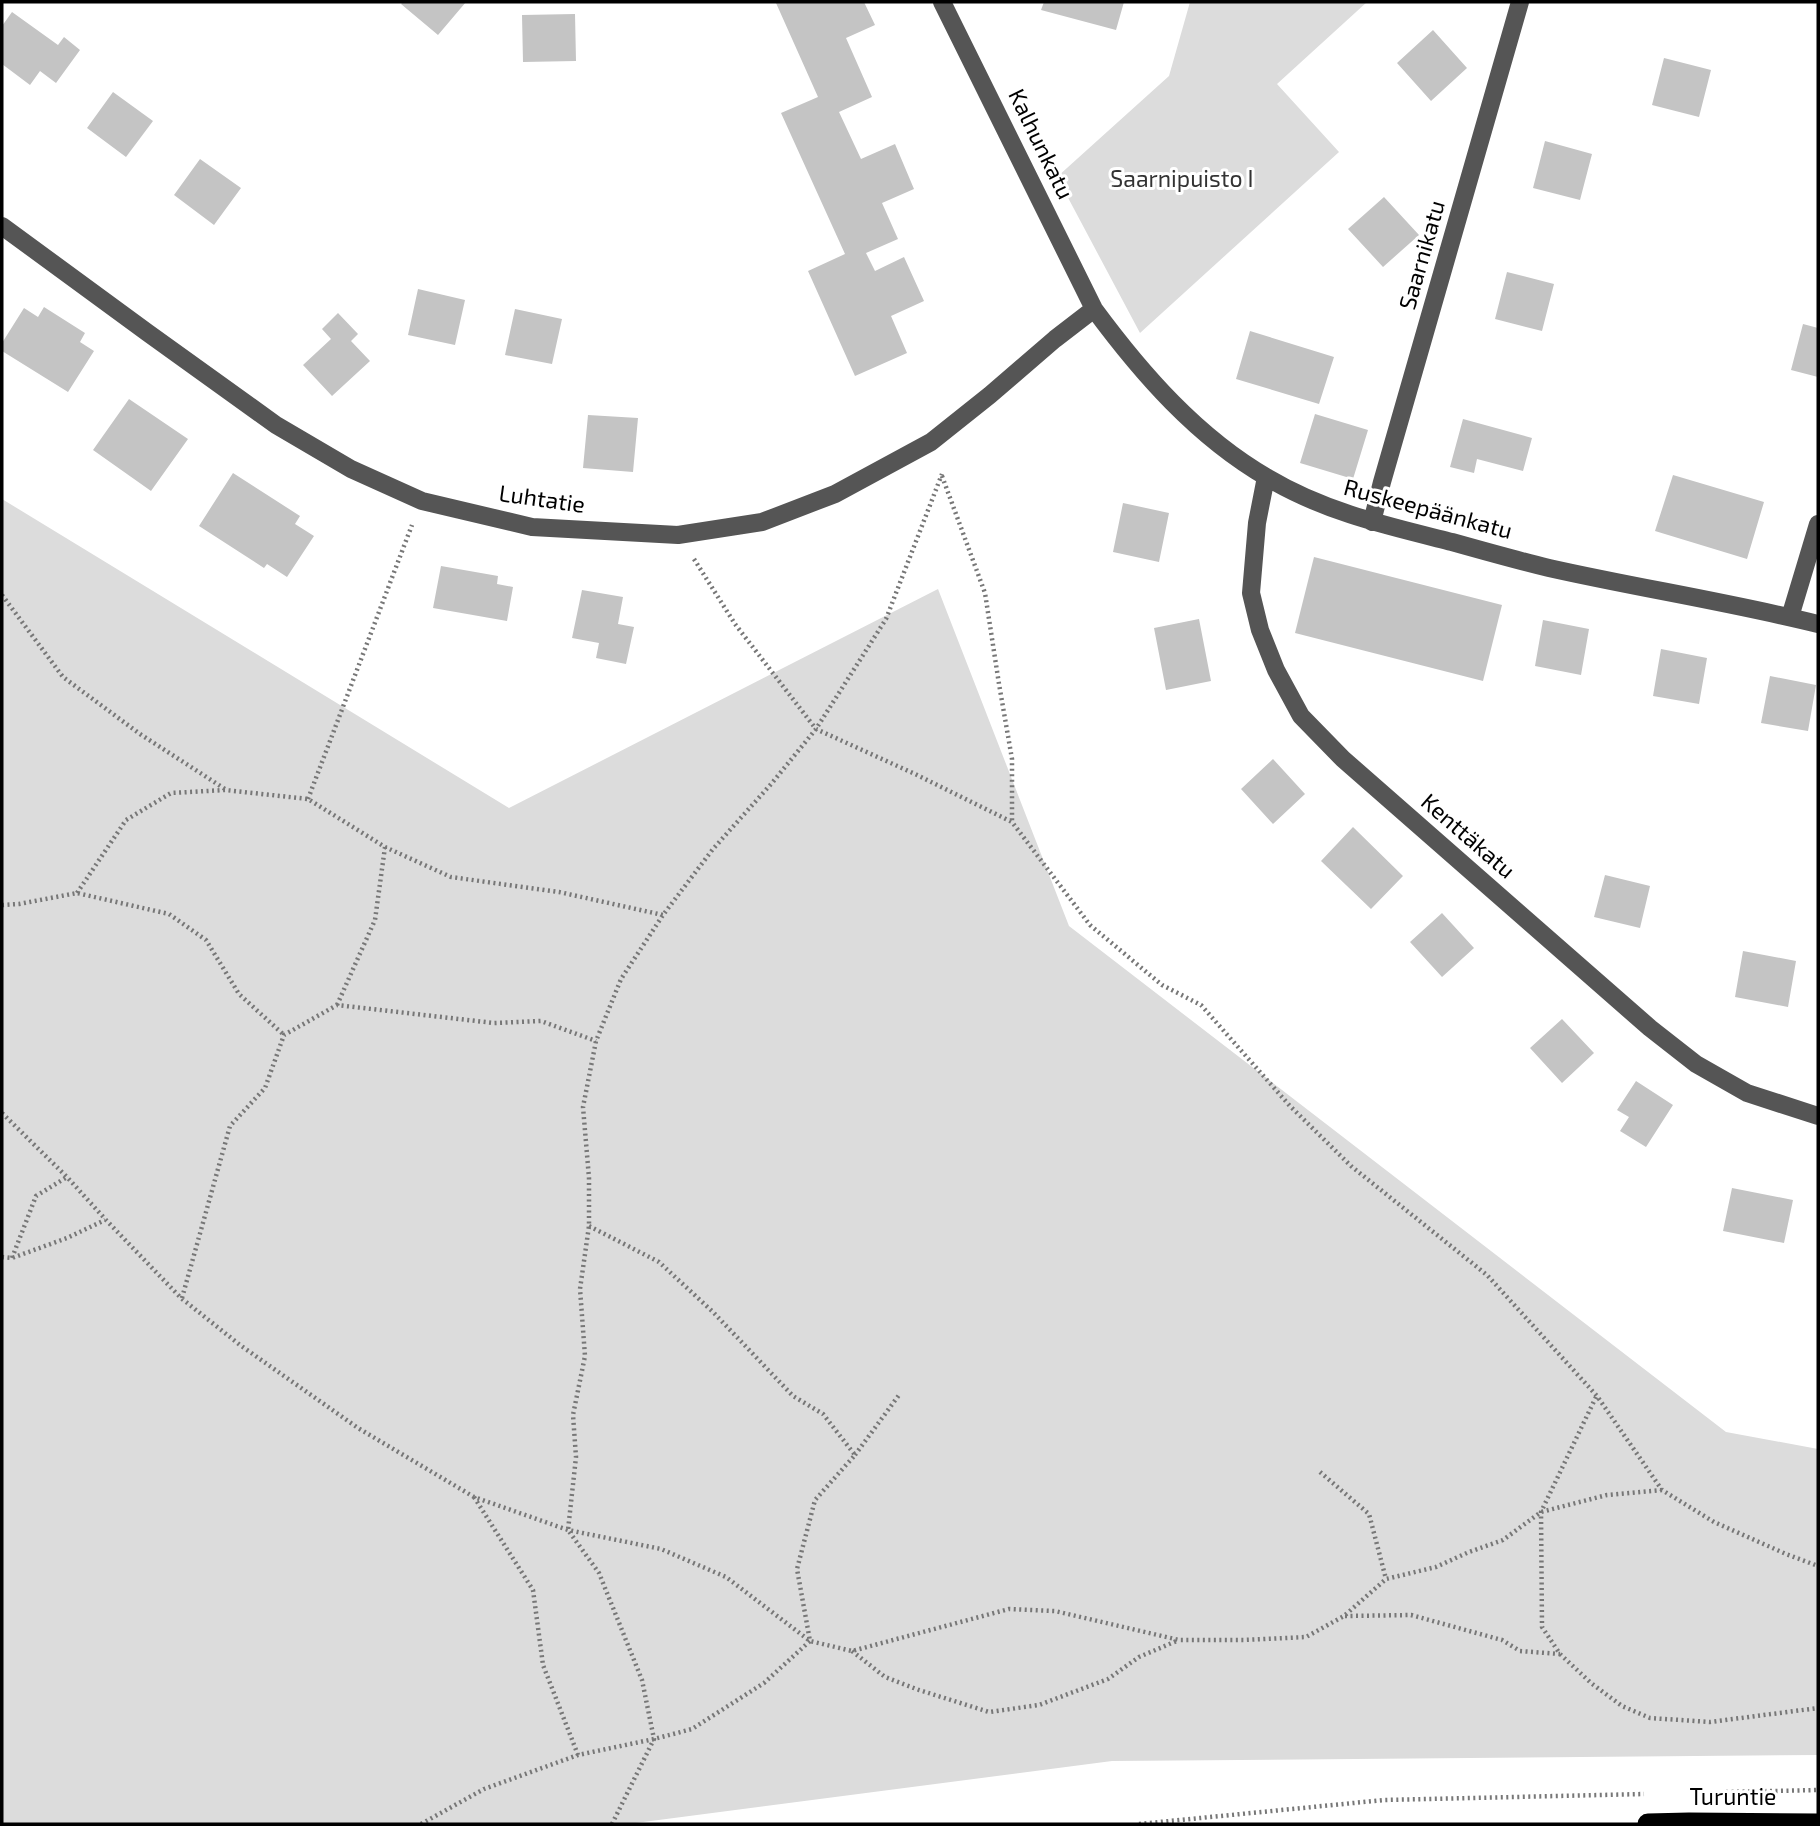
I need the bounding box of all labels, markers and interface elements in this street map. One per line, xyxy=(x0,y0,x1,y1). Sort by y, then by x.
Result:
street label: Kalhunkatu xyxy=(1003,84,1081,203)
park label: Saarnipuisto I xyxy=(1110,164,1254,192)
street label: Saarnikatu xyxy=(1392,197,1450,313)
street label: Ruskeepäänkatu xyxy=(1341,472,1516,544)
street label: Luhtatie xyxy=(497,478,587,518)
street label: Kenttäkatu xyxy=(1416,787,1521,884)
street label: Turuntie xyxy=(1690,1782,1776,1810)

